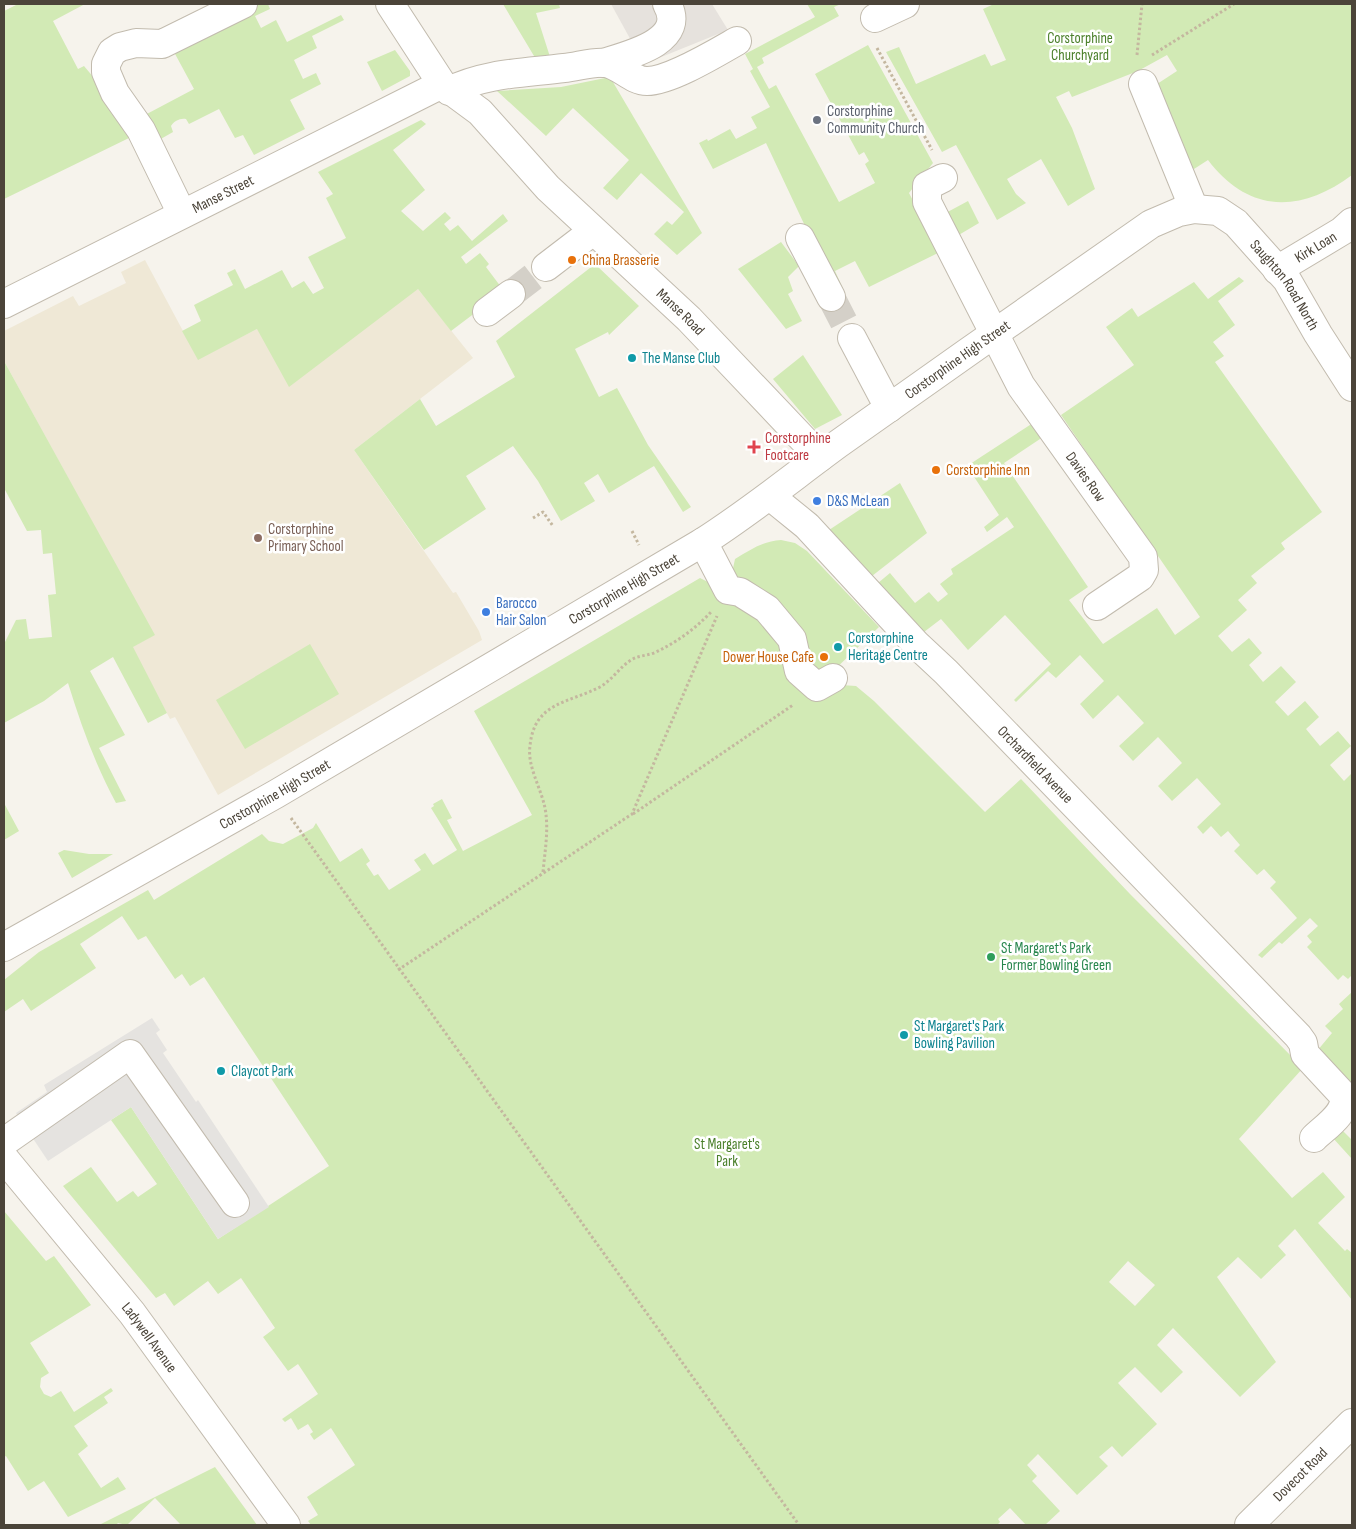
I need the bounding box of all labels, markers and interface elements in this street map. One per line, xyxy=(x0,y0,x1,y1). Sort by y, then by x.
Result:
park label: Corstorphine Churchyard xyxy=(1047,29,1113,65)
place label: Corstorphine Community Church xyxy=(827,102,924,138)
marker: Corstorphine Community Church xyxy=(811,114,823,126)
street label: Manse Street xyxy=(189,170,257,217)
street label: Kirk Loan xyxy=(1291,227,1340,267)
street label: Saughton Road North xyxy=(1246,236,1323,334)
place label: China Brasserie xyxy=(582,251,659,270)
marker: China Brasserie xyxy=(566,254,578,266)
street label: Manse Road xyxy=(652,284,709,339)
street label: Corstorphine High Street xyxy=(901,316,1014,403)
place label: The Manse Club xyxy=(642,349,720,368)
marker: The Manse Club xyxy=(626,352,638,364)
place label: Corstorphine Footcare xyxy=(765,429,831,465)
marker: Corstorphine Footcare xyxy=(747,440,761,454)
street label: Davies Row xyxy=(1062,448,1110,506)
place label: Corstorphine Inn xyxy=(946,461,1030,480)
marker: Corstorphine Inn xyxy=(930,464,942,476)
place label: D&S McLean xyxy=(827,492,889,511)
marker: D&S McLean xyxy=(811,495,823,507)
place label: Corstorphine Primary School xyxy=(268,520,344,556)
marker: Corstorphine Primary School xyxy=(252,532,264,544)
street label: Corstorphine High Street xyxy=(565,549,683,629)
place label: Barocco Hair Salon xyxy=(496,594,547,630)
marker: Barocco Hair Salon xyxy=(480,606,492,618)
place label: Corstorphine Heritage Centre xyxy=(848,629,928,665)
marker: Corstorphine Heritage Centre xyxy=(832,641,844,653)
place label: Dower House Cafe xyxy=(723,648,814,667)
marker: Dower House Cafe xyxy=(818,651,830,663)
street label: Orchardfield Avenue xyxy=(994,722,1077,807)
street label: Corstorphine High Street xyxy=(216,754,334,833)
place label: St Margaret's Park Former Bowling Green xyxy=(1001,939,1111,975)
marker: St Margaret's Park Former Bowling Green xyxy=(985,951,997,963)
place label: St Margaret's Park Bowling Pavilion xyxy=(914,1017,1004,1053)
marker: St Margaret's Park Bowling Pavilion xyxy=(898,1029,910,1041)
place label: Claycot Park xyxy=(231,1062,294,1081)
marker: Claycot Park xyxy=(215,1065,227,1077)
park label: St Margaret's Park xyxy=(694,1135,760,1171)
street label: Ladywell Avenue xyxy=(117,1298,182,1376)
street label: Dovecot Road xyxy=(1269,1443,1332,1506)

